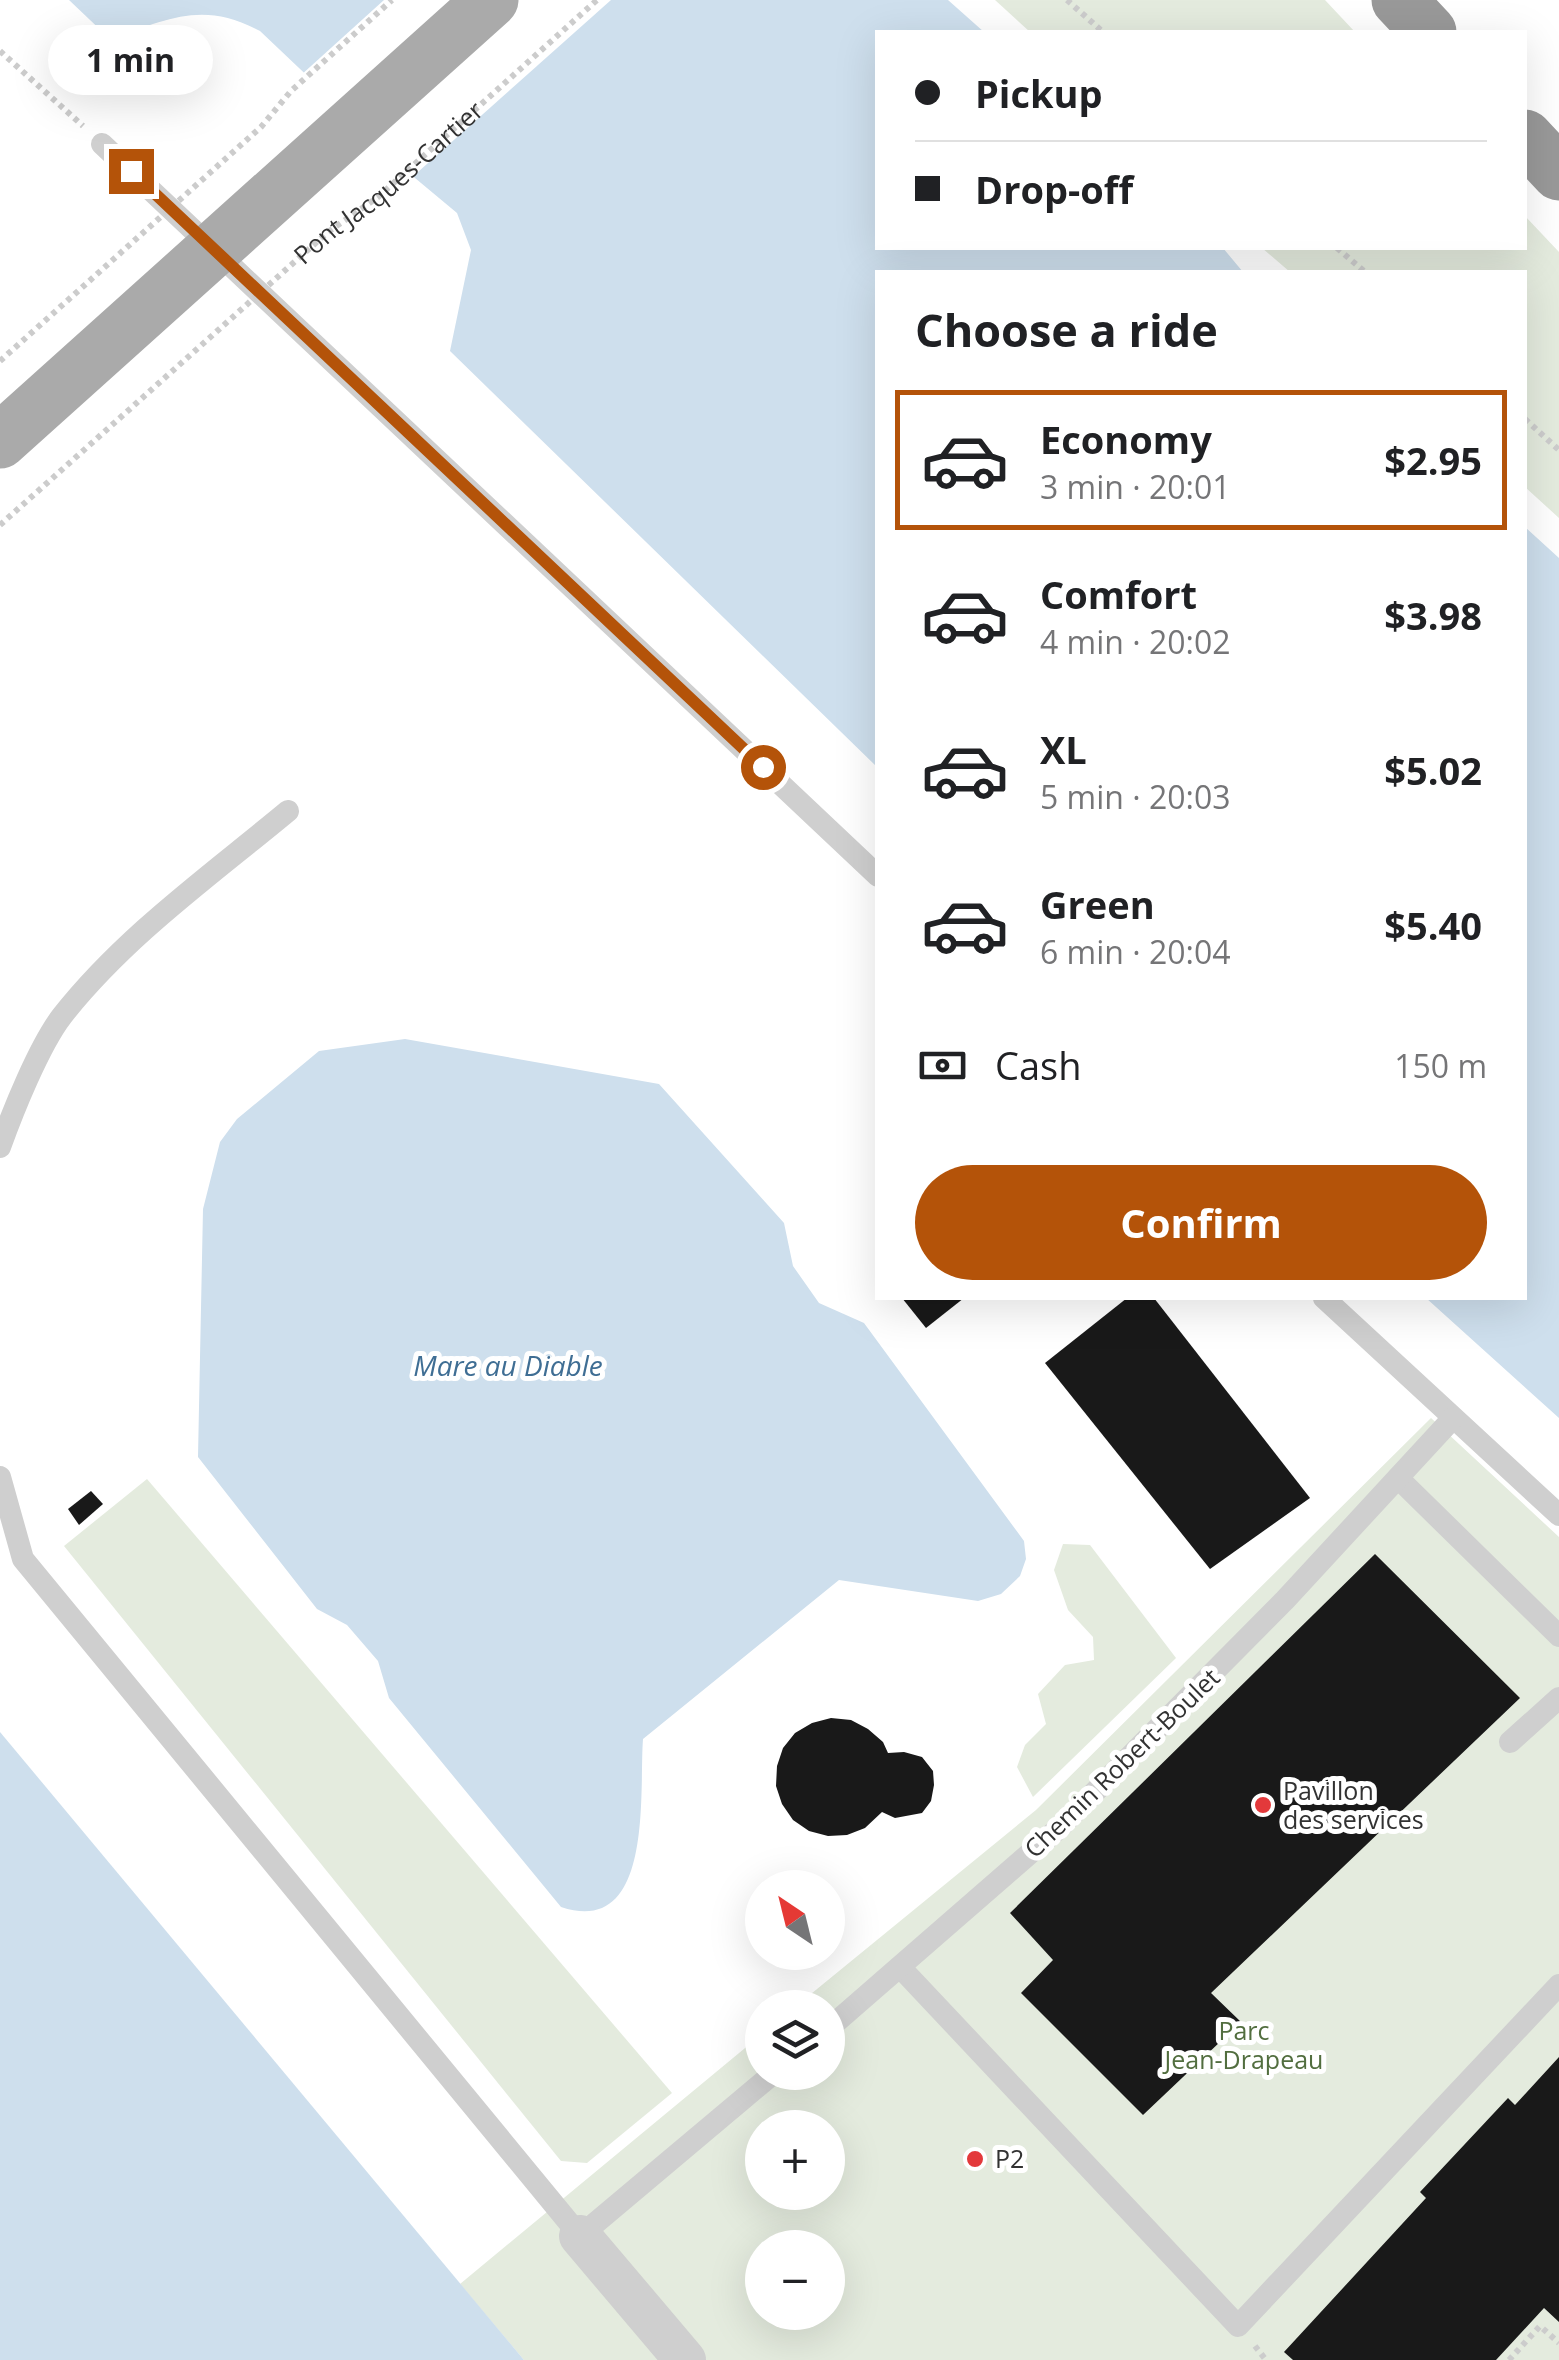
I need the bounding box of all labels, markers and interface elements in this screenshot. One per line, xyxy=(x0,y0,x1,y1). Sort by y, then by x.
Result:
callout: 1 min xyxy=(48,26,214,96)
text: 1 min xyxy=(86,38,175,81)
text: Pickup xyxy=(975,67,1103,119)
street label: Pont Jacques-Cartier xyxy=(286,93,490,271)
route end xyxy=(109,149,154,194)
text: Drop-off xyxy=(975,163,1133,215)
text: Choose a ride xyxy=(915,299,1218,360)
text: Economy xyxy=(1040,413,1212,465)
icon: car xyxy=(920,415,1010,505)
text: $2.95 xyxy=(1384,434,1482,486)
text: 3 min · 20:01 xyxy=(1040,465,1231,508)
text: Comfort xyxy=(1040,568,1197,620)
icon: car xyxy=(920,570,1010,660)
text: $3.98 xyxy=(1384,589,1482,641)
text: 4 min · 20:02 xyxy=(1040,620,1231,663)
text: XL xyxy=(1040,723,1087,775)
icon: car xyxy=(920,725,1010,815)
text: $5.02 xyxy=(1384,744,1482,796)
route start xyxy=(741,745,786,790)
text: 5 min · 20:03 xyxy=(1040,775,1231,818)
text: Green xyxy=(1040,878,1155,930)
icon: car xyxy=(920,880,1010,970)
text: $5.40 xyxy=(1384,899,1482,951)
text: 6 min · 20:04 xyxy=(1040,930,1231,973)
icon: cash xyxy=(915,1038,970,1093)
text: Cash xyxy=(995,1039,1081,1091)
text: 150 m xyxy=(1394,1044,1487,1087)
button: Confirm xyxy=(915,1165,1487,1280)
water label: Mare au Diable xyxy=(413,1346,603,1384)
street label: Chemin Robert-Boulet xyxy=(1016,1660,1226,1865)
place label: Pavillon des services xyxy=(1283,1773,1424,1836)
marker: Pavillon des services xyxy=(1252,1794,1274,1816)
north arrow xyxy=(745,1870,845,1970)
map controls xyxy=(745,1870,845,2330)
button: layers xyxy=(745,1990,845,2090)
park label: Parc Jean-Drapeau xyxy=(1163,2013,1323,2076)
button: + xyxy=(745,2110,845,2210)
place label: P2 xyxy=(995,2141,1024,2175)
marker: P2 xyxy=(964,2148,986,2170)
button: − xyxy=(745,2230,845,2330)

